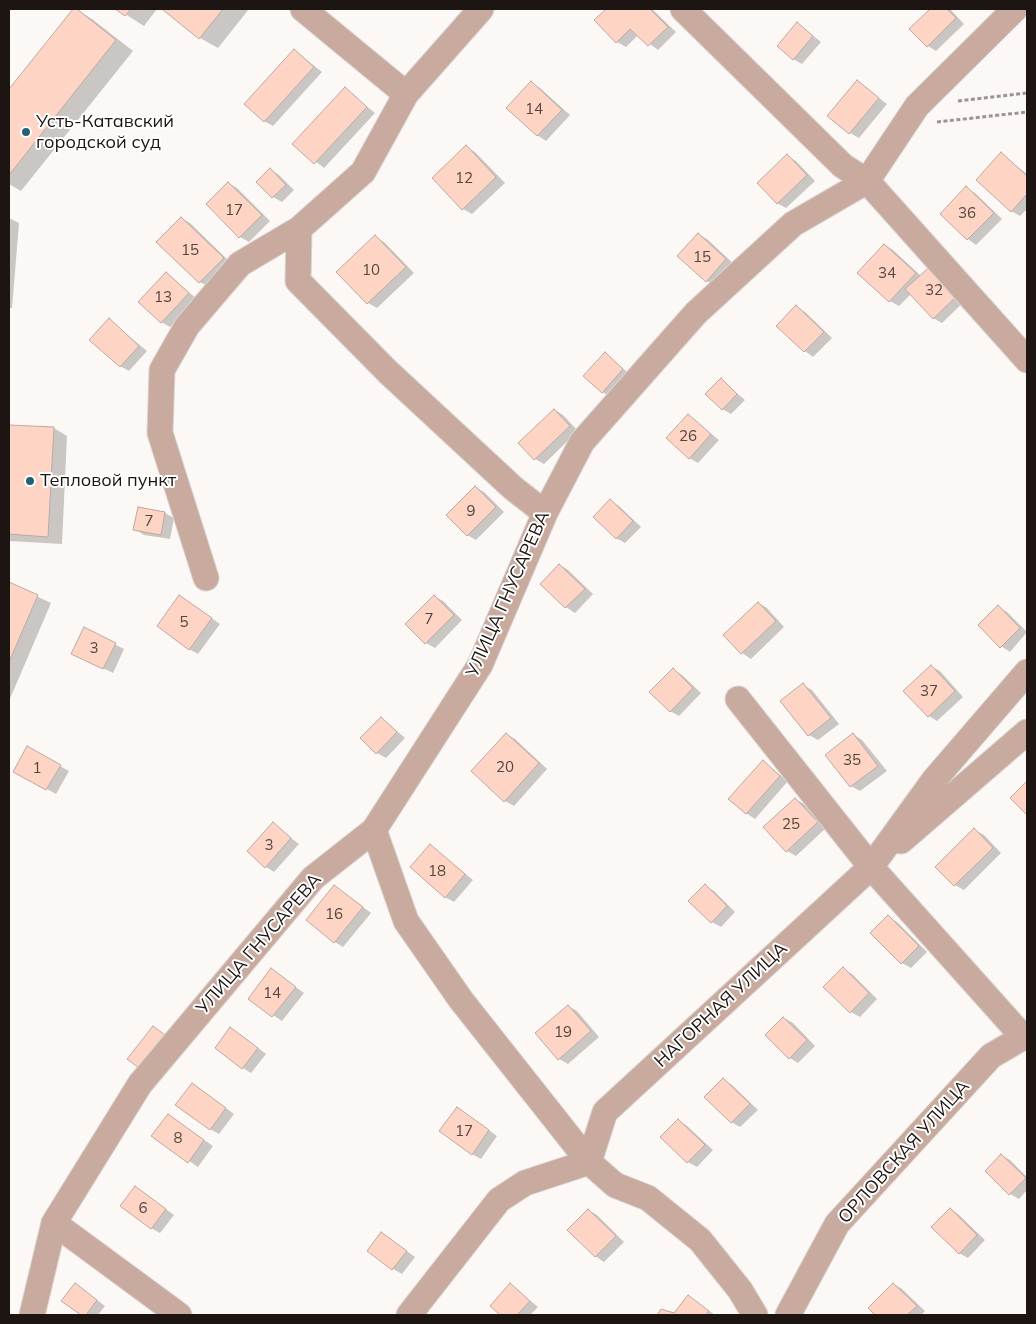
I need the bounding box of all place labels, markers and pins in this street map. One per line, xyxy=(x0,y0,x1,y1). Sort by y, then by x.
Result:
place label: Усть-Катавский городской суд xyxy=(36,111,174,154)
marker: Усть-Катавский городской суд xyxy=(20,126,32,138)
place label: Тепловой пункт xyxy=(40,470,176,492)
marker: Тепловой пункт xyxy=(24,475,36,487)

